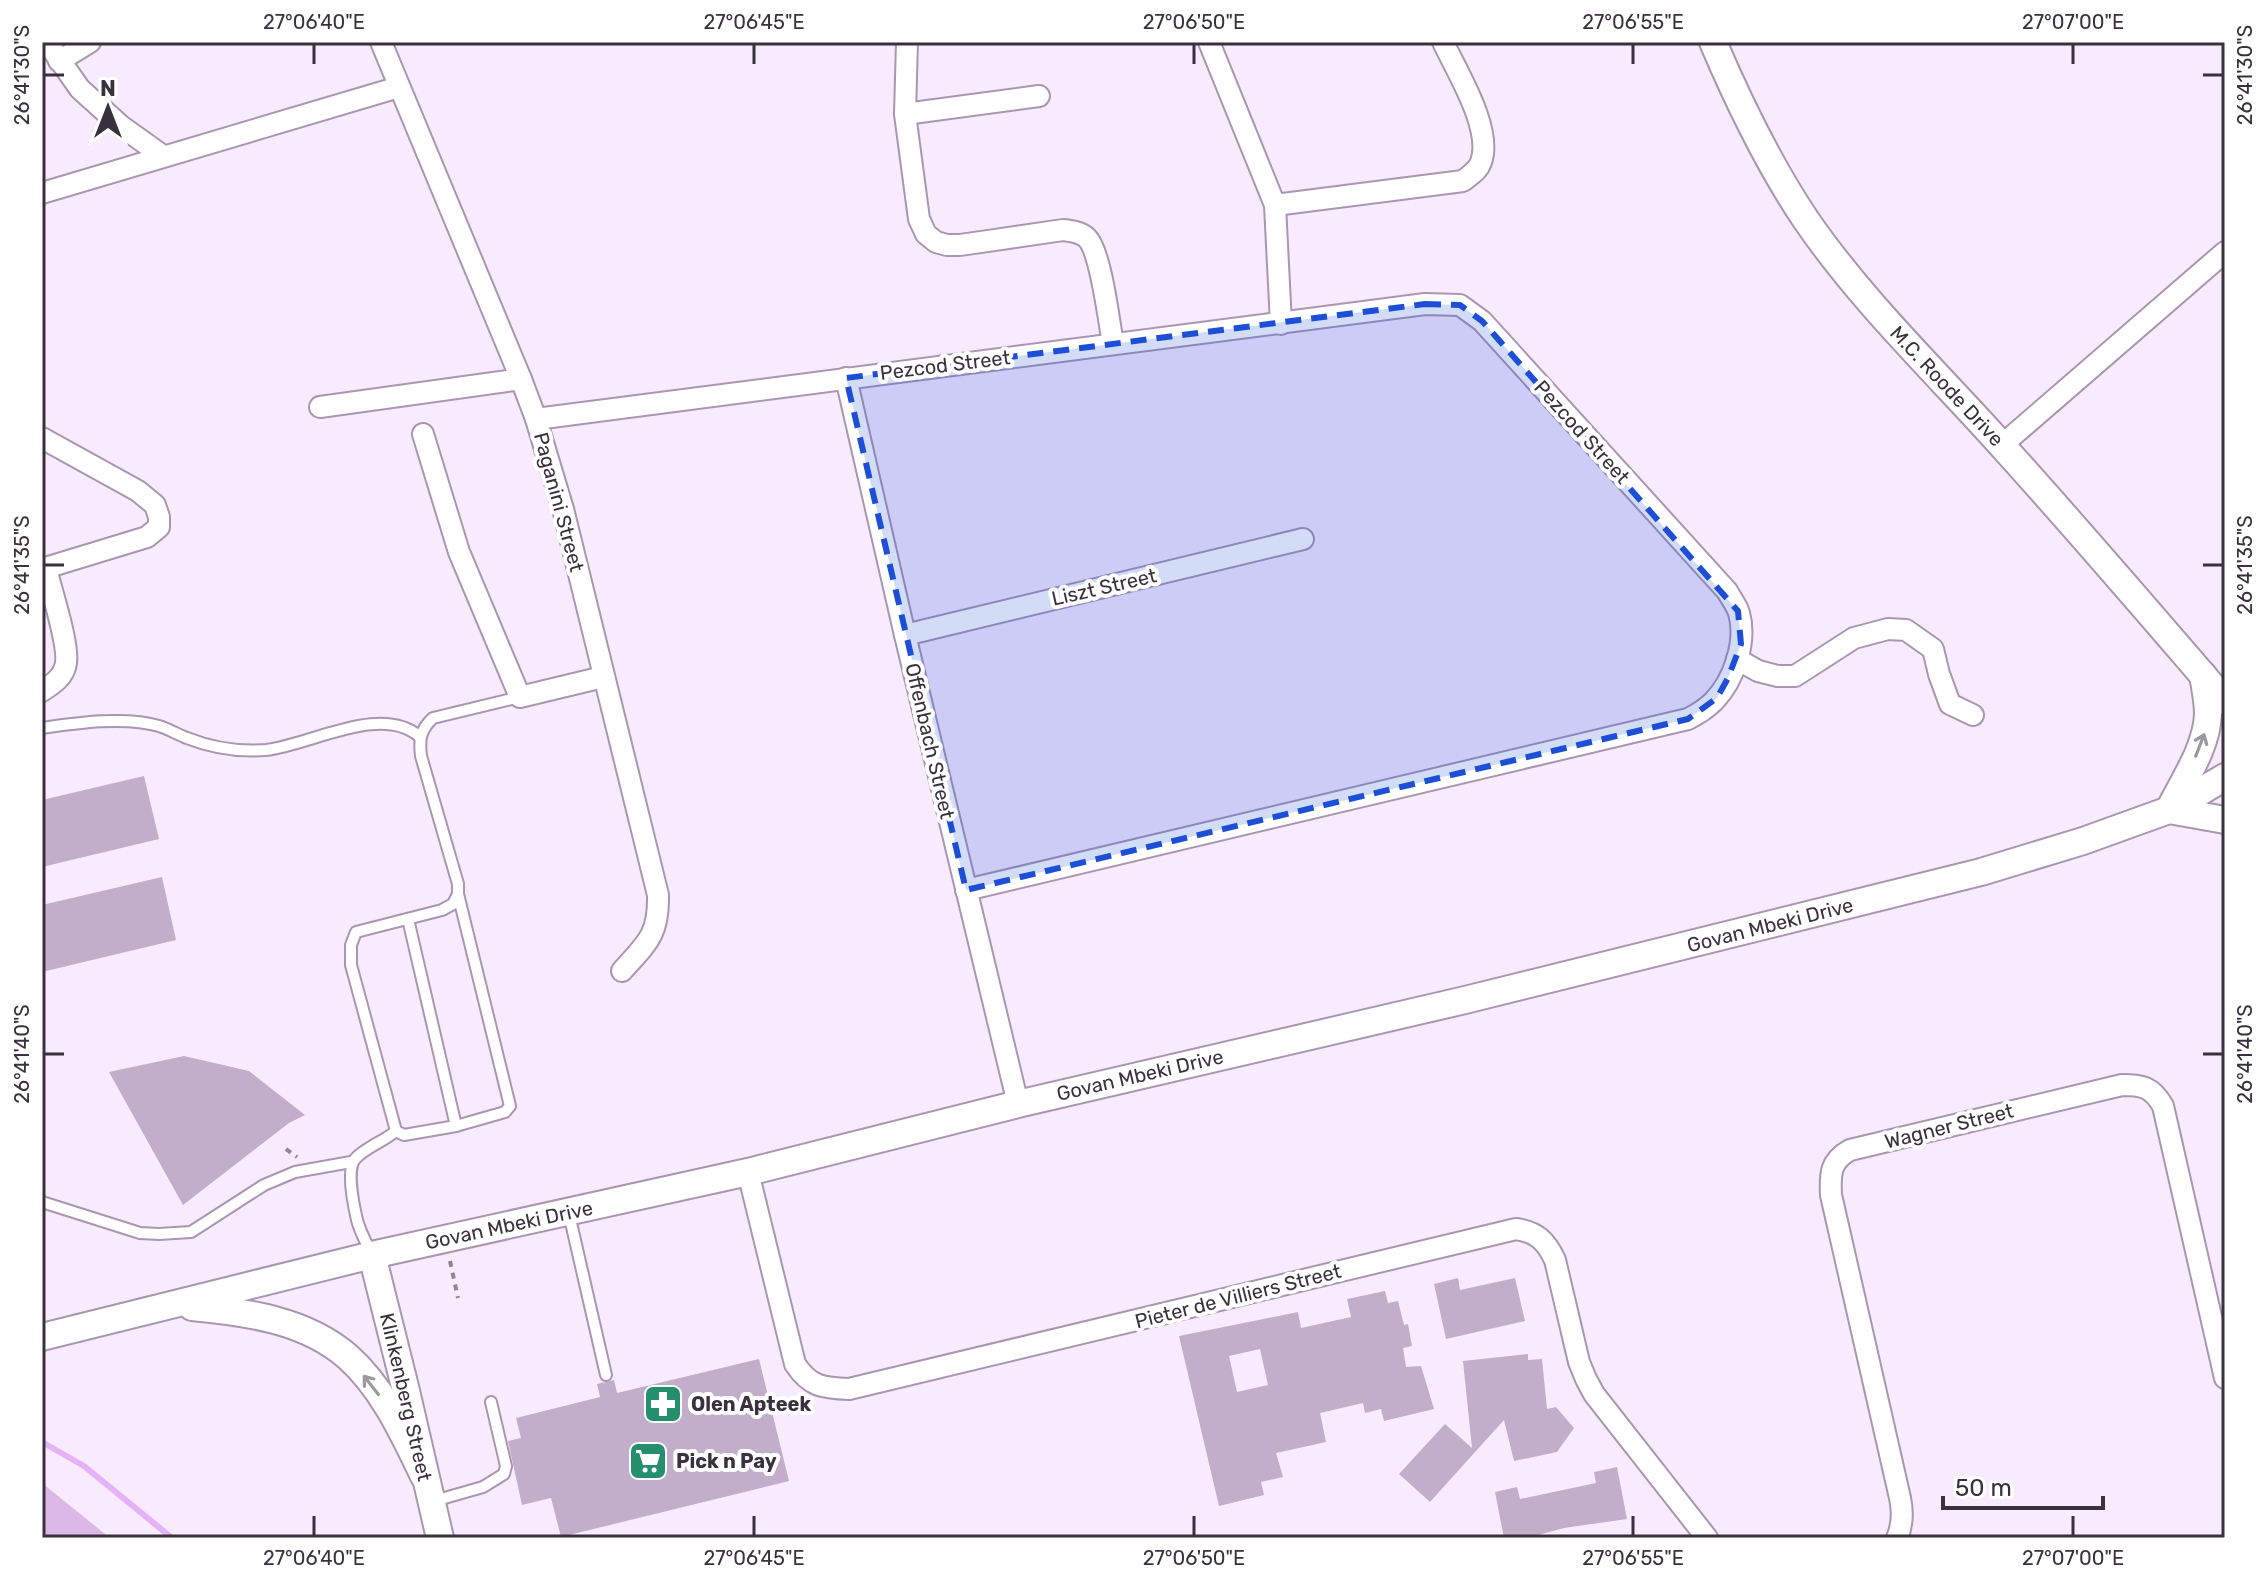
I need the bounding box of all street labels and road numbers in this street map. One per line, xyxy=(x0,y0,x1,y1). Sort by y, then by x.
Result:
street label: M.C. Roode Drive xyxy=(1885,321,2009,451)
street label: Pezcod Street xyxy=(878,345,1012,385)
street label: Pezcod Street xyxy=(1529,375,1635,489)
street label: Paganini Street xyxy=(529,430,589,574)
street label: Liszt Street xyxy=(1049,563,1159,611)
street label: Offenbach Street xyxy=(900,661,960,822)
street label: Govan Mbeki Drive xyxy=(1684,893,1856,957)
street label: Govan Mbeki Drive xyxy=(1054,1044,1226,1106)
street label: Wagner Street xyxy=(1882,1098,2016,1154)
street label: Govan Mbeki Drive xyxy=(423,1196,595,1254)
street label: Pieter de Villiers Street xyxy=(1132,1259,1344,1333)
street label: Klinkenberg Street xyxy=(375,1310,437,1484)

